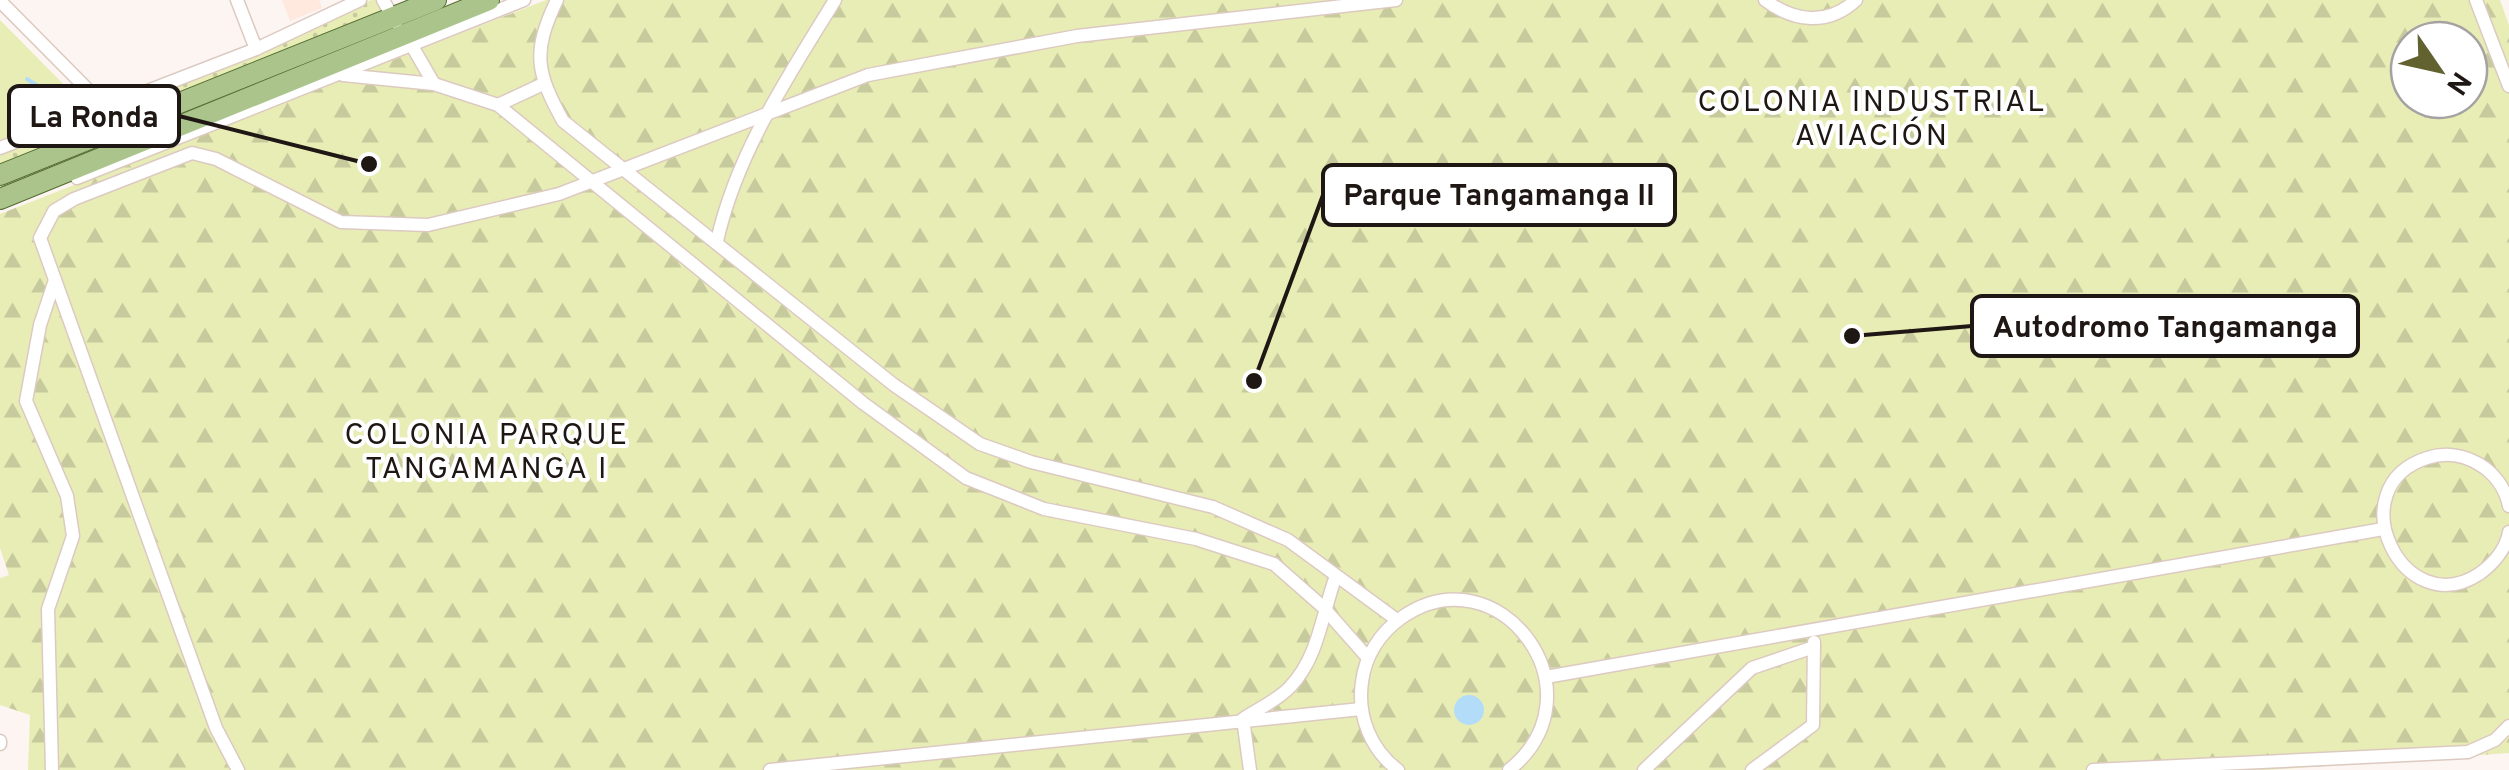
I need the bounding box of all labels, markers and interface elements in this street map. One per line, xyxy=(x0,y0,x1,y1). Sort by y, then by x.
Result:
north arrow xyxy=(2389,20,2489,120)
text: N xyxy=(2437,64,2478,101)
district label: COLONIA INDUSTRIAL AVIACIÓN xyxy=(1697,85,2047,156)
callout: La Ronda xyxy=(9,86,179,146)
text: La Ronda xyxy=(29,101,159,138)
callout: Parque Tangamanga II xyxy=(1323,165,1675,225)
text: Parque Tangamanga II xyxy=(1343,179,1655,216)
callout: Autodromo Tangamanga xyxy=(1972,296,2358,356)
text: Autodromo Tangamanga xyxy=(1992,311,2338,348)
district label: COLONIA PARQUE TANGAMANGA I xyxy=(344,418,630,489)

